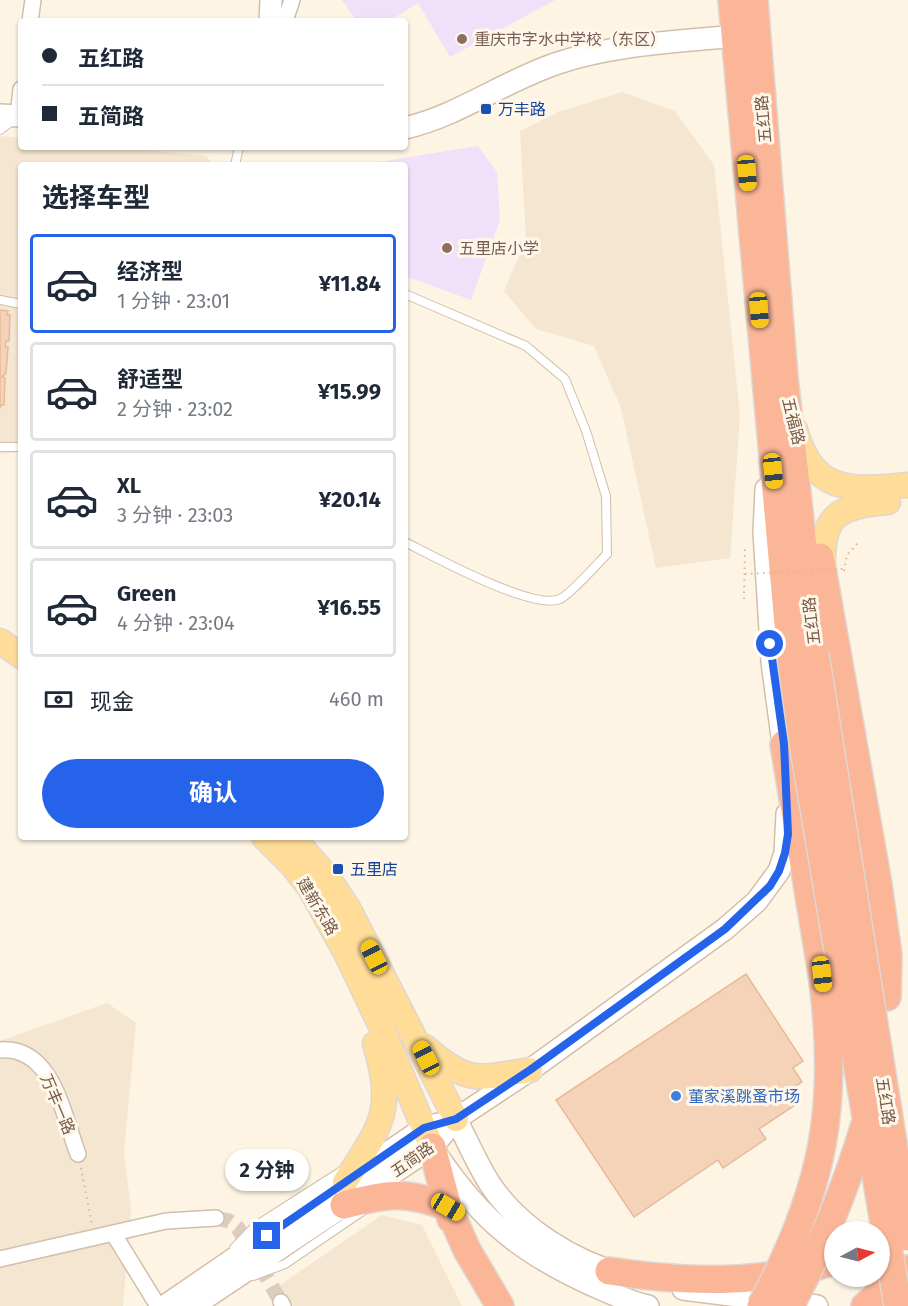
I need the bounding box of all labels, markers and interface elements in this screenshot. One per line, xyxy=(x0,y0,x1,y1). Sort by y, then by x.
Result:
place label: 重庆市字水中学校（东区） xyxy=(474,30,666,49)
marker: 重庆市字水中学校（东区） xyxy=(455,32,469,46)
text: 五红路 xyxy=(78,45,144,72)
street label: 五红路 xyxy=(752,94,775,144)
place label: 万丰路 xyxy=(498,100,546,119)
marker: 万丰路 xyxy=(479,102,493,116)
text: 五简路 xyxy=(78,103,144,130)
car xyxy=(736,154,758,192)
text: 选择车型 xyxy=(42,182,150,214)
place label: 五里店小学 xyxy=(459,239,539,258)
marker: 五里店小学 xyxy=(440,241,454,255)
icon: car xyxy=(45,257,99,311)
text: 经济型 xyxy=(117,258,183,285)
text: ¥11.84 xyxy=(319,270,381,297)
text: 1 分钟 · 23:01 xyxy=(117,289,230,313)
car xyxy=(748,291,770,329)
icon: car xyxy=(45,365,99,419)
text: 舒适型 xyxy=(117,366,183,393)
text: ¥15.99 xyxy=(318,378,381,405)
street label: 五福路 xyxy=(778,396,809,447)
text: 2 分钟 · 23:02 xyxy=(117,397,233,421)
car xyxy=(762,452,784,490)
text: XL xyxy=(117,472,141,499)
icon: car xyxy=(45,473,99,527)
text: ¥20.14 xyxy=(319,486,381,513)
text: 3 分钟 · 23:03 xyxy=(117,503,233,527)
text: Green xyxy=(117,580,176,607)
icon: car xyxy=(45,581,99,635)
text: ¥16.55 xyxy=(318,594,381,621)
street label: 五红路 xyxy=(799,596,824,646)
text: 4 分钟 · 23:04 xyxy=(117,611,235,635)
route start xyxy=(756,630,783,657)
icon: cash xyxy=(42,683,75,716)
text: 460 m xyxy=(329,687,384,711)
text: 现金 xyxy=(90,688,134,715)
button: 确认 xyxy=(42,759,384,828)
place label: 五里店 xyxy=(350,860,398,879)
marker: 五里店 xyxy=(331,862,345,876)
street label: 建新东路 xyxy=(293,874,342,939)
car xyxy=(358,937,390,977)
car xyxy=(811,955,833,993)
car xyxy=(410,1038,442,1078)
street label: 万丰一路 xyxy=(36,1071,79,1137)
street label: 五红路 xyxy=(872,1076,899,1126)
place label: 董家溪跳蚤市场 xyxy=(688,1087,800,1106)
marker: 董家溪跳蚤市场 xyxy=(669,1089,683,1103)
street label: 五简路 xyxy=(387,1138,437,1181)
callout: 2 分钟 xyxy=(225,1149,309,1191)
text: 2 分钟 xyxy=(239,1158,295,1182)
car xyxy=(428,1190,468,1224)
north arrow xyxy=(824,1221,890,1287)
map controls xyxy=(824,1221,890,1287)
route end xyxy=(253,1222,280,1249)

